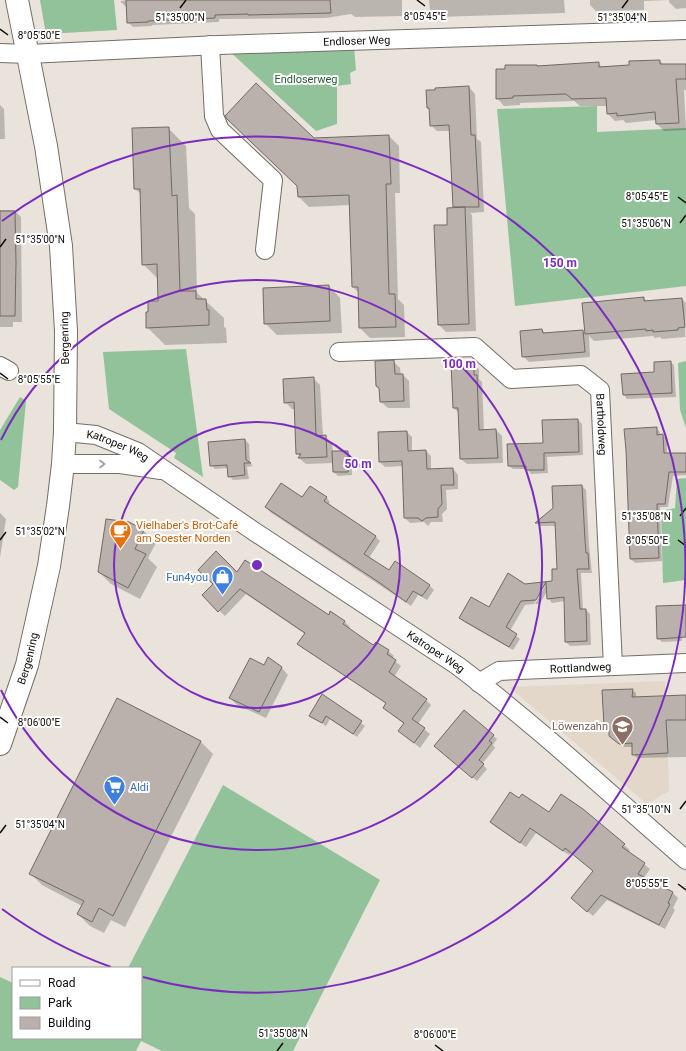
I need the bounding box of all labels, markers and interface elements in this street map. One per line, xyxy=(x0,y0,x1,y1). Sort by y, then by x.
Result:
text: 8°05'45"E xyxy=(404,11,447,22)
text: 51°35'00"N xyxy=(155,12,205,23)
text: 51°35'04"N xyxy=(597,12,647,23)
text: 8°05'50"E xyxy=(18,30,61,41)
street label: Endloser Weg xyxy=(323,33,390,48)
park label: Endloserweg xyxy=(274,73,338,86)
text: 8°05'45"E xyxy=(626,191,669,202)
text: 51°35'06"N xyxy=(621,218,671,229)
text: 51°35'00"N xyxy=(15,234,65,245)
text: 150 m xyxy=(543,256,577,270)
street label: Bergenring xyxy=(58,311,72,365)
text: 100 m xyxy=(442,357,476,371)
text: 8°05'55"E xyxy=(18,374,61,385)
street label: Bartholdweg xyxy=(594,393,610,456)
street label: Katroper Weg xyxy=(86,428,151,464)
text: 50 m xyxy=(344,457,372,471)
one-way arrow xyxy=(99,460,105,468)
text: 51°35'08"N xyxy=(621,511,671,522)
cafe icon: Vielhaber's Brot-Café am Soester Norden xyxy=(108,518,134,551)
place label: Vielhaber's Brot-Café am Soester Norden xyxy=(136,519,238,545)
text: 51°35'02"N xyxy=(15,526,65,537)
text: 8°05'50"E xyxy=(626,535,669,546)
centre of rings xyxy=(250,558,264,572)
shop icon: Fun4you xyxy=(210,564,236,597)
place label: Fun4you xyxy=(166,571,208,584)
street label: Katroper Weg xyxy=(405,628,467,675)
street label: Bergenring xyxy=(14,631,41,686)
street label: Rottlandweg xyxy=(550,660,612,675)
school or university icon: Löwenzahn xyxy=(610,713,636,746)
text: 8°06'00"E xyxy=(18,717,61,728)
place label: Löwenzahn xyxy=(552,720,608,733)
supermarket icon: Aldi xyxy=(102,774,128,807)
place label: Aldi xyxy=(130,781,149,794)
text: 51°35'10"N xyxy=(621,804,671,815)
text: 51°35'04"N xyxy=(15,819,65,830)
text: 8°05'55"E xyxy=(626,878,669,889)
legend xyxy=(12,967,142,1039)
text: Road xyxy=(48,976,76,990)
text: Park xyxy=(48,996,73,1010)
text: Building xyxy=(48,1016,91,1030)
text: 51°35'08"N xyxy=(258,1028,308,1039)
text: 8°06'00"E xyxy=(414,1029,457,1040)

